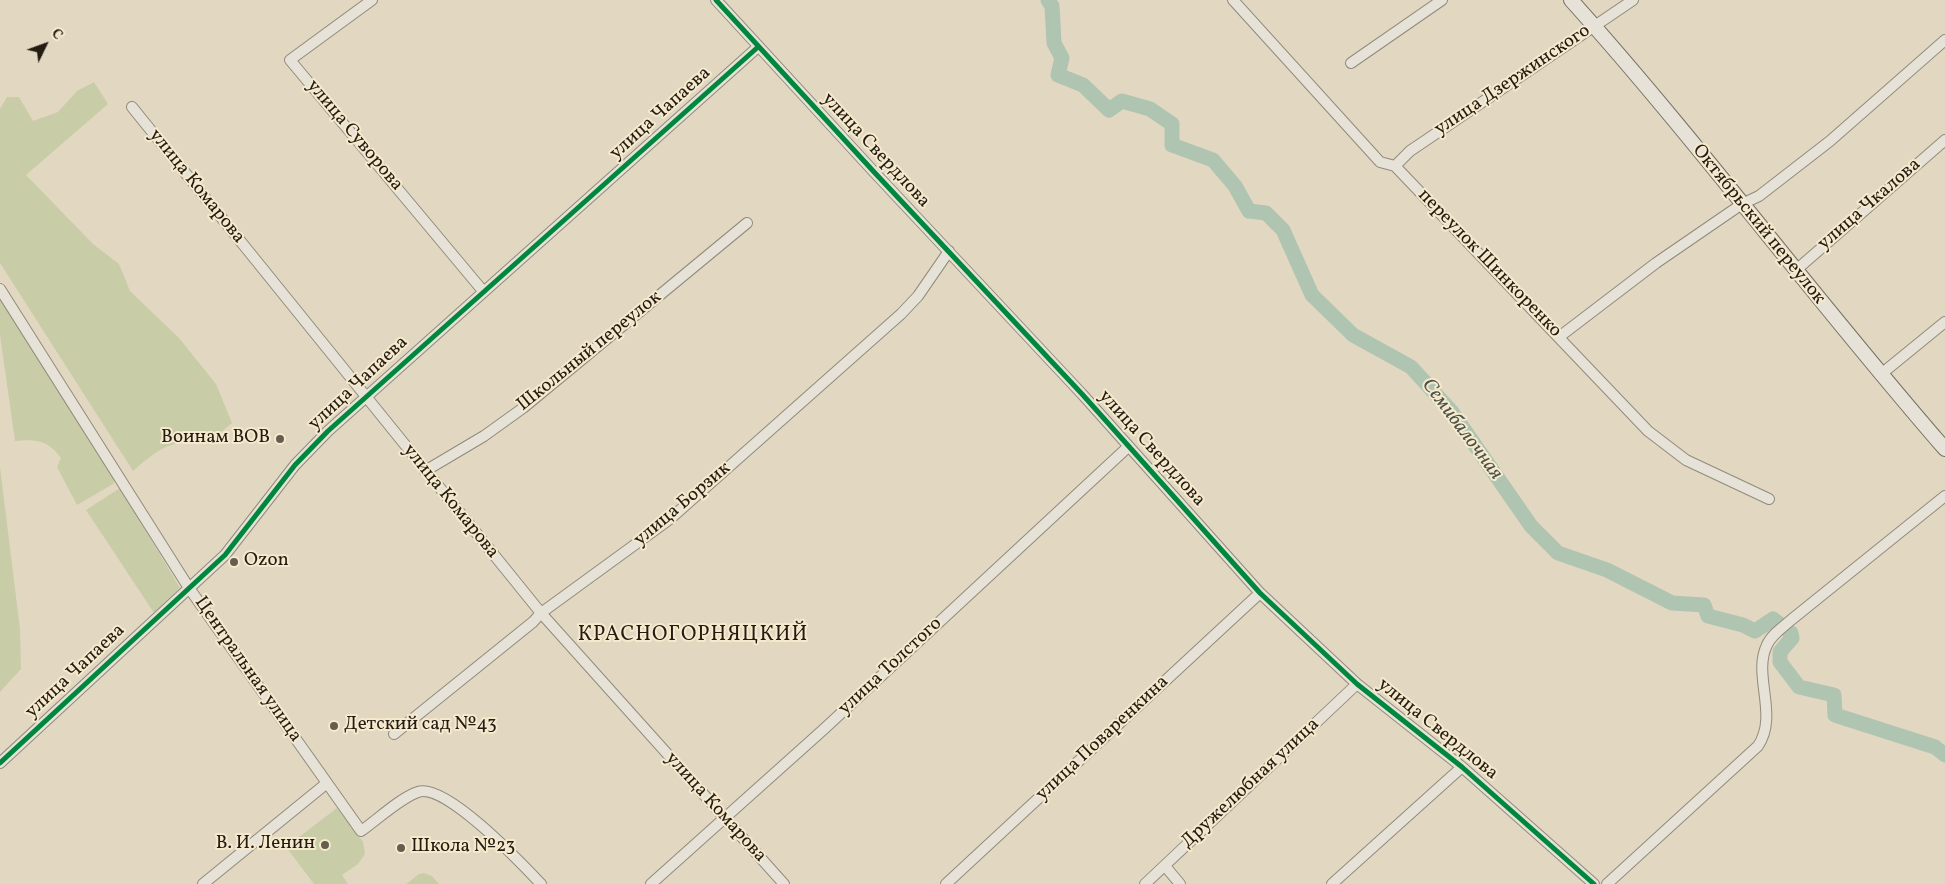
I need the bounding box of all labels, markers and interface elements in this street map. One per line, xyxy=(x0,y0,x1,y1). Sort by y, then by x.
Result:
north arrow xyxy=(20,20,70,70)
street label: улица Дзержинского xyxy=(1431,20,1595,142)
text: С xyxy=(46,25,67,44)
street label: улица Чапаева xyxy=(606,63,716,165)
street label: улица Суворова xyxy=(301,76,407,196)
street label: улица Свердлова xyxy=(816,89,934,213)
street label: улица Комарова xyxy=(143,125,249,249)
street label: Октябрьский переулок xyxy=(1686,140,1830,310)
street label: улица Чкалова xyxy=(1814,154,1926,256)
street label: переулок Шинкоренко xyxy=(1412,185,1566,343)
street label: Школьный переулок xyxy=(513,287,667,417)
street label: улица Чапаева xyxy=(304,332,414,436)
water label: Семибалочная xyxy=(1415,375,1507,485)
street label: улица Свердлова xyxy=(1093,386,1209,512)
place label: Воинам ВОВ xyxy=(161,428,270,450)
marker: Воинам ВОВ xyxy=(274,433,286,445)
street label: улица Комарова xyxy=(397,440,503,564)
street label: улица Борзик xyxy=(630,458,736,552)
place label: Ozon xyxy=(244,551,289,573)
marker: Ozon xyxy=(228,556,240,568)
street label: Центральная улица xyxy=(188,593,306,747)
street label: улица Толстого xyxy=(834,613,948,721)
street label: улица Чапаева xyxy=(21,620,131,724)
district label: КРАСНОГОРНЯЦКИЙ xyxy=(576,623,810,649)
street label: улица Поваренкина xyxy=(1032,671,1174,807)
street label: улица Свердлова xyxy=(1372,674,1502,786)
street label: Дружелюбная улица xyxy=(1177,714,1325,854)
place label: Детский сад №43 xyxy=(344,715,497,737)
marker: Детский сад №43 xyxy=(328,720,340,732)
street label: улица Комарова xyxy=(659,748,771,868)
place label: В. И. Ленин xyxy=(216,834,315,856)
place label: Школа №23 xyxy=(411,837,515,859)
marker: В. И. Ленин xyxy=(319,839,331,851)
marker: Школа №23 xyxy=(395,842,407,854)

